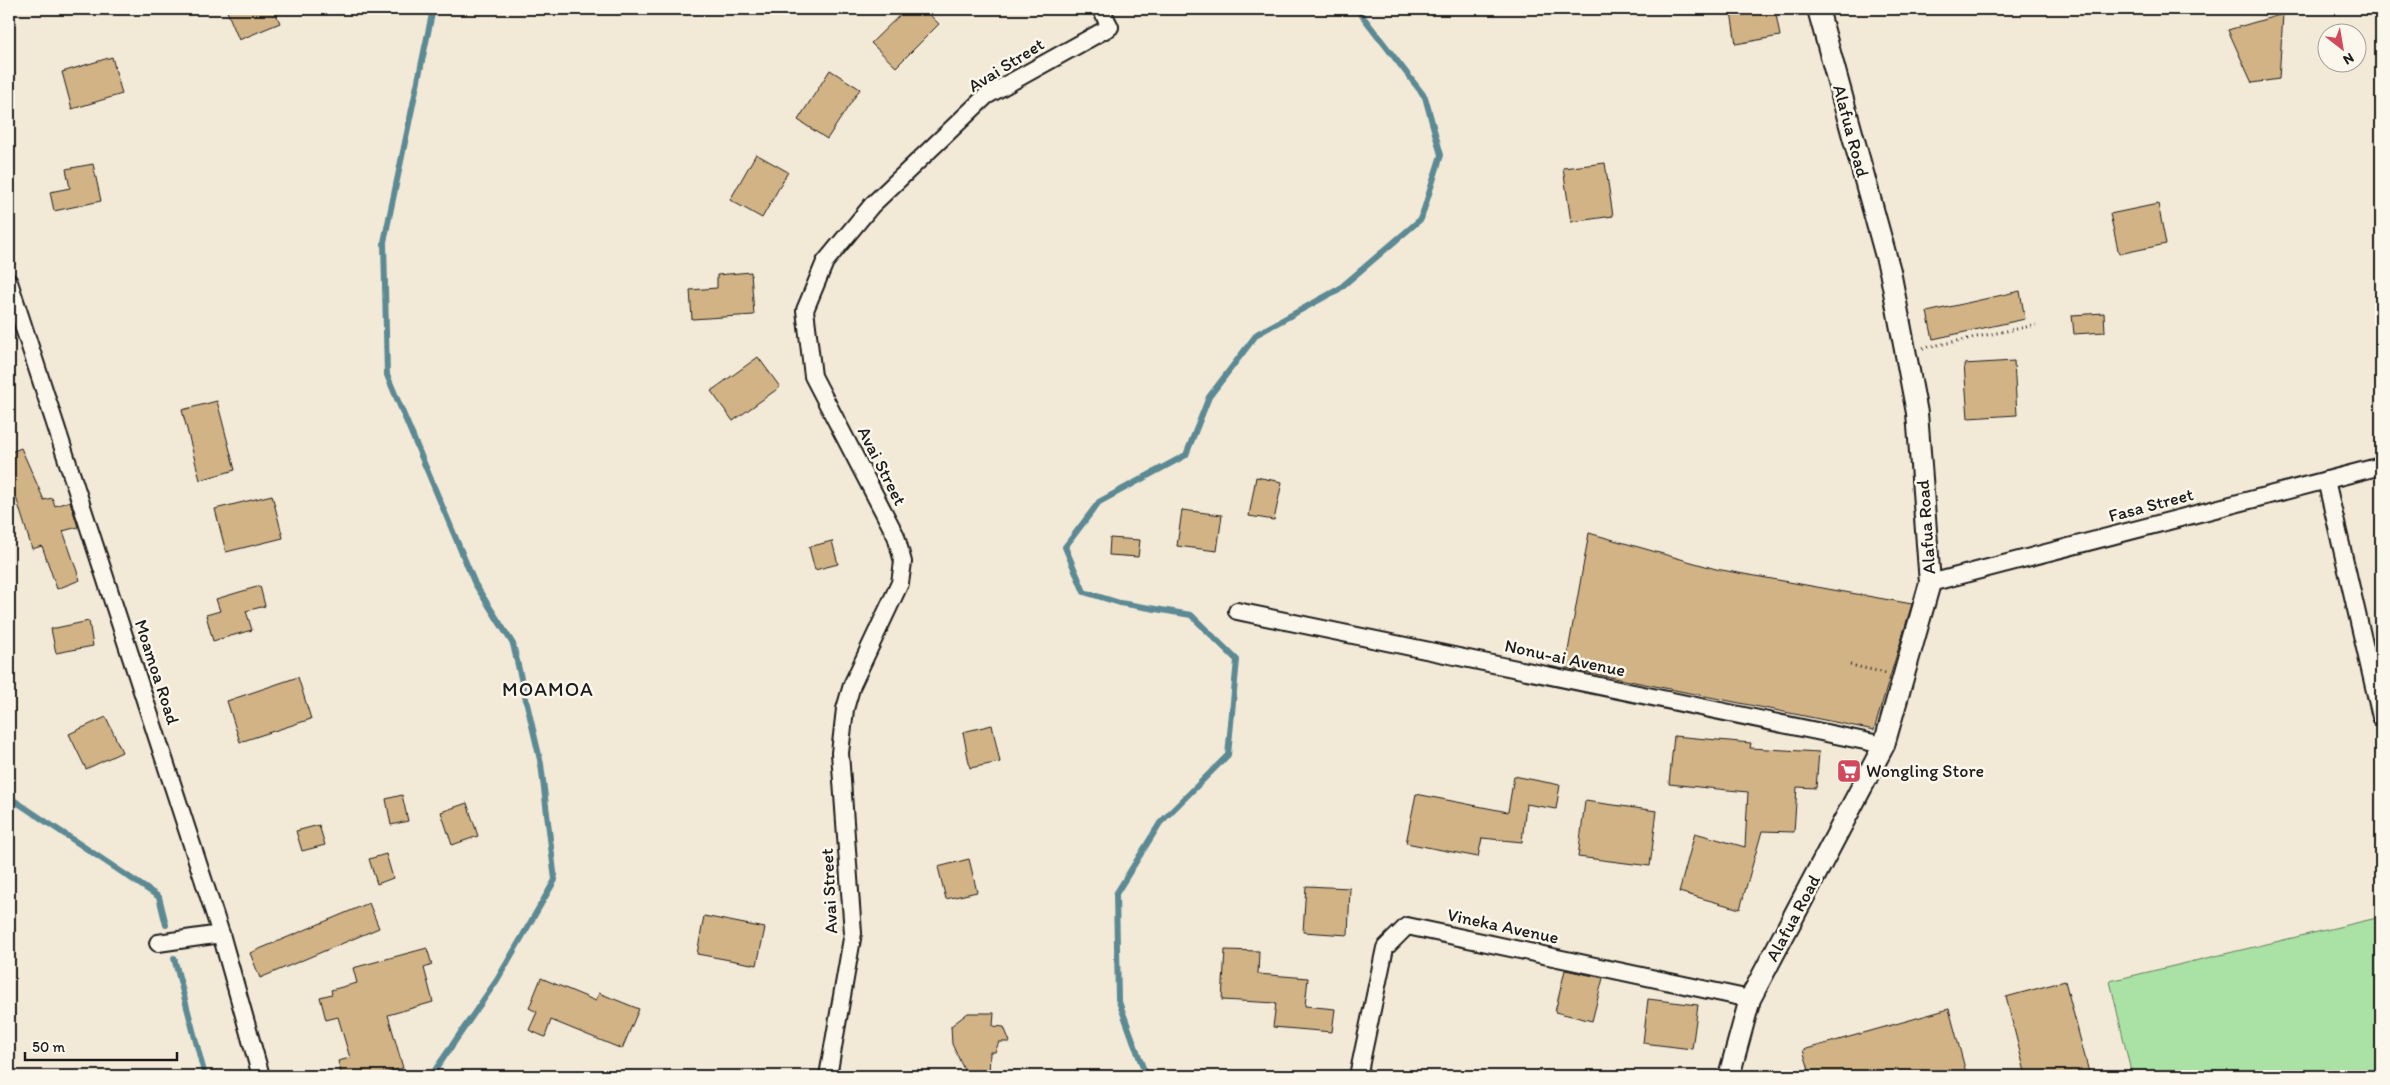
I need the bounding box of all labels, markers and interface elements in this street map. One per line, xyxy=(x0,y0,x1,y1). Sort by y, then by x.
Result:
north arrow xyxy=(2318,22,2368,72)
street label: Avai Street xyxy=(964,33,1048,97)
text: N xyxy=(2340,49,2357,68)
street label: Alafua Road xyxy=(1828,82,1874,180)
street label: Avai Street xyxy=(853,423,911,509)
street label: Alafua Road xyxy=(1912,479,1940,575)
street label: Fasa Street xyxy=(2106,483,2196,527)
street label: Moamoa Road xyxy=(130,617,184,727)
street label: Nonu-ai Avenue xyxy=(1503,634,1627,682)
district label: MOAMOA xyxy=(502,677,594,701)
supermarket icon: Wongling Store xyxy=(1836,758,1862,784)
place label: Wongling Store xyxy=(1866,760,1984,782)
street label: Avai Street xyxy=(816,847,842,934)
street label: Alafua Road xyxy=(1761,871,1825,965)
street label: Vineka Avenue xyxy=(1445,903,1561,949)
scale bar xyxy=(25,1030,178,1062)
text: 50 m xyxy=(32,1038,65,1056)

